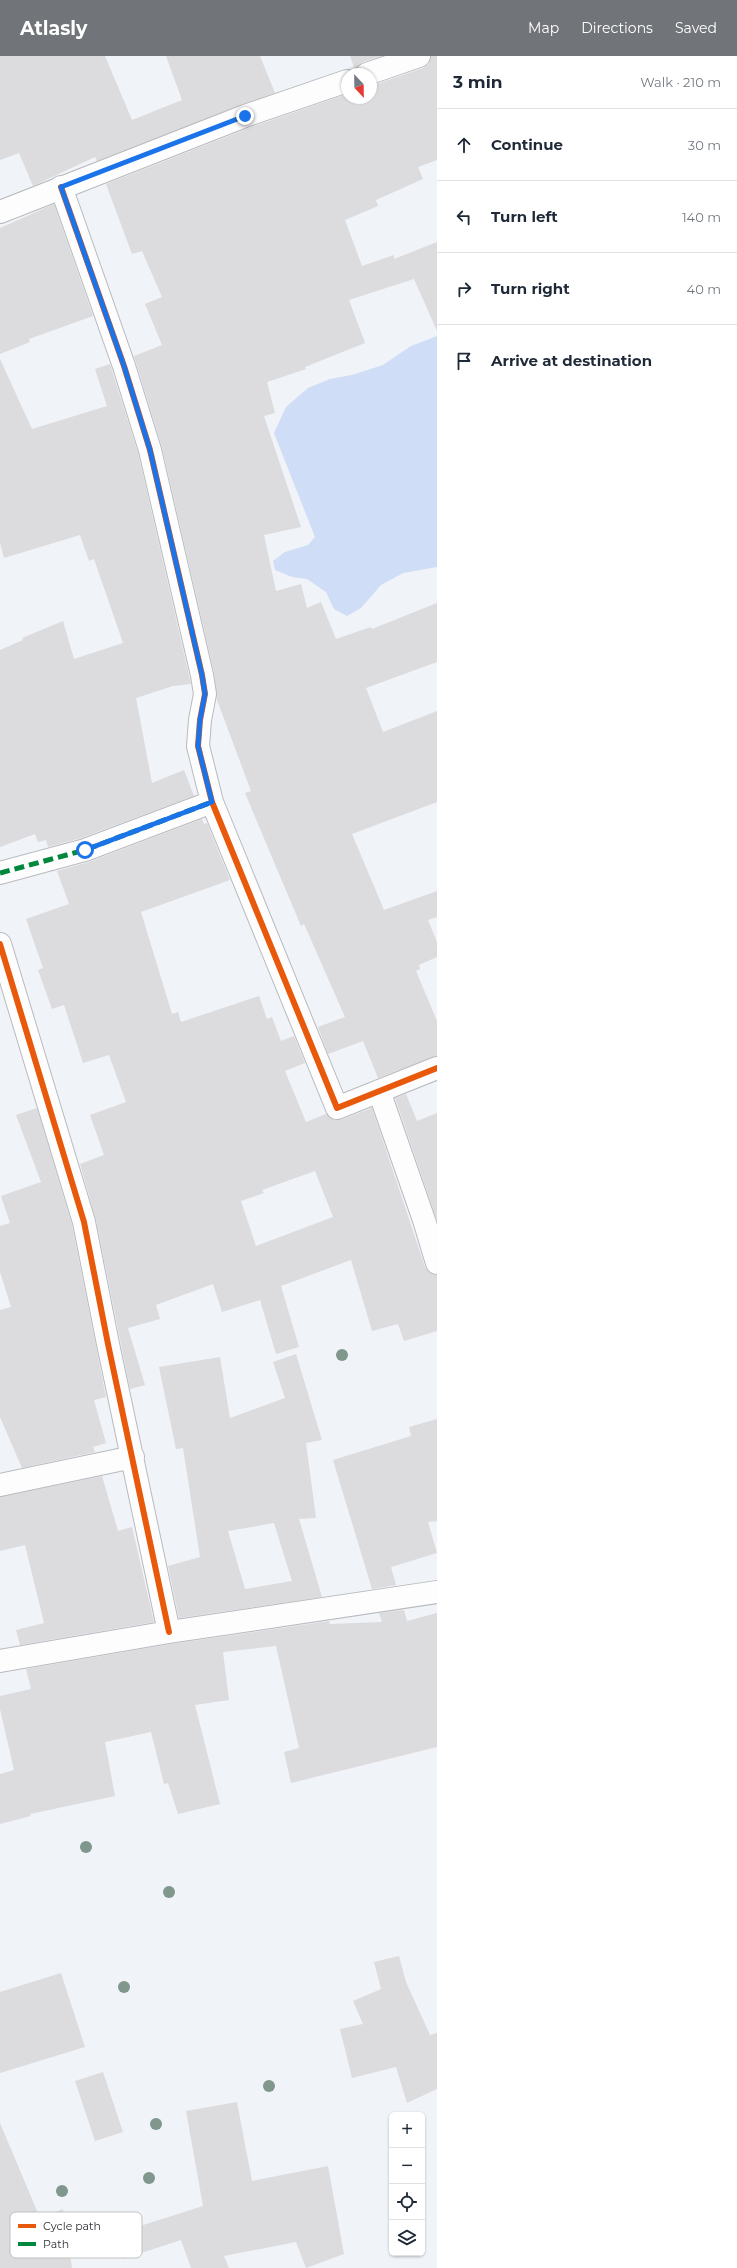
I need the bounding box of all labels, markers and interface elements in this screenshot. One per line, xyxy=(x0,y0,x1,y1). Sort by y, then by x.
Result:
text: Atlasly xyxy=(20,17,87,40)
text: Map xyxy=(528,19,559,37)
text: Directions xyxy=(581,19,653,37)
text: Saved xyxy=(675,19,717,37)
north arrow xyxy=(341,68,377,104)
text: 3 min xyxy=(453,72,503,92)
text: Walk · 210 m xyxy=(640,74,721,90)
route end xyxy=(236,107,254,125)
icon: ahead xyxy=(453,134,475,156)
text: Continue xyxy=(491,135,563,154)
text: 30 m xyxy=(688,137,721,153)
icon: left xyxy=(453,206,475,228)
text: Turn left xyxy=(491,207,558,226)
text: 140 m xyxy=(682,209,721,225)
icon: right xyxy=(453,278,475,300)
text: Turn right xyxy=(491,279,570,298)
text: 40 m xyxy=(687,281,721,297)
icon: arrive xyxy=(453,350,475,372)
text: Arrive at destination xyxy=(491,351,652,370)
route start xyxy=(76,841,94,859)
map controls xyxy=(389,2112,425,2256)
button: + xyxy=(389,2112,425,2148)
button: − xyxy=(389,2148,425,2184)
button: locate xyxy=(389,2184,425,2220)
legend xyxy=(10,2212,142,2258)
text: Cycle path xyxy=(43,2219,101,2233)
button: layers xyxy=(389,2220,425,2256)
text: Path xyxy=(43,2237,69,2251)

